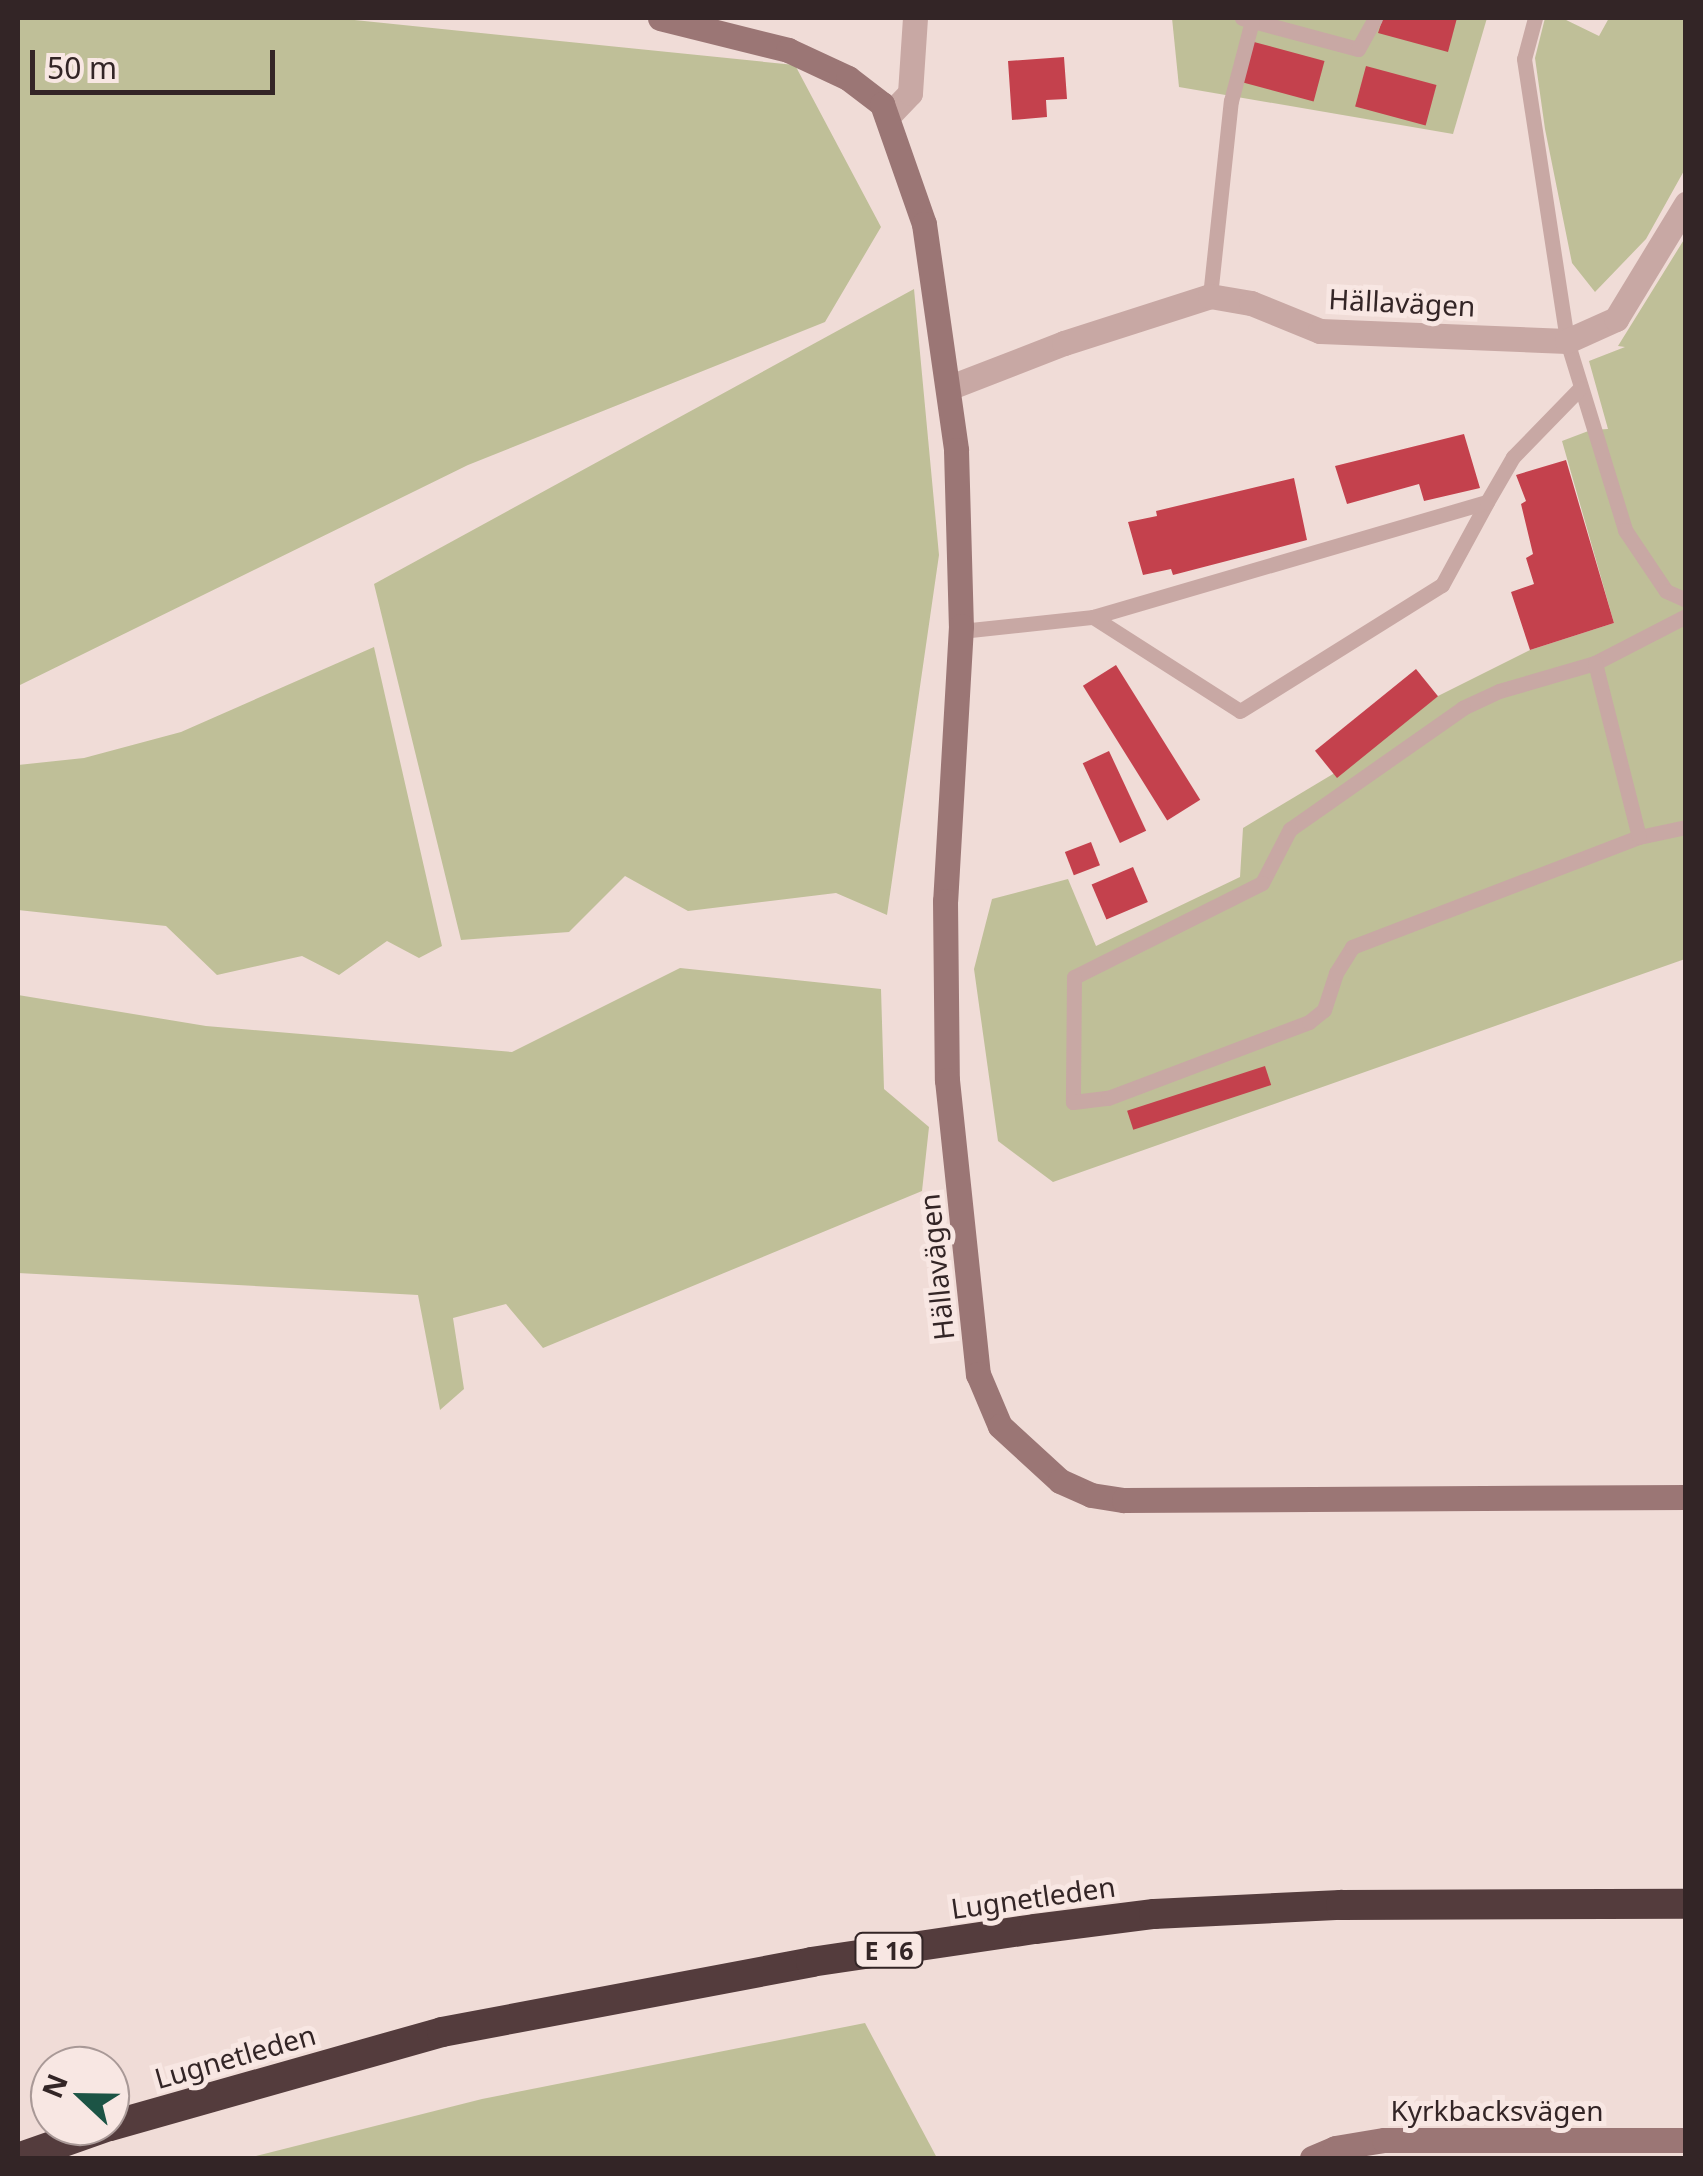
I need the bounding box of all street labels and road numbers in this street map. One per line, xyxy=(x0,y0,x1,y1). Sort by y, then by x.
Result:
street label: Hällavägen xyxy=(1328,281,1476,323)
street label: Hällavägen xyxy=(912,1192,960,1342)
street label: Lugnetleden xyxy=(949,1869,1117,1925)
road number: E 16 xyxy=(854,1930,924,1970)
street label: Lugnetleden xyxy=(151,2017,319,2095)
street label: Kyrkbacksvägen xyxy=(1390,2093,1604,2127)

